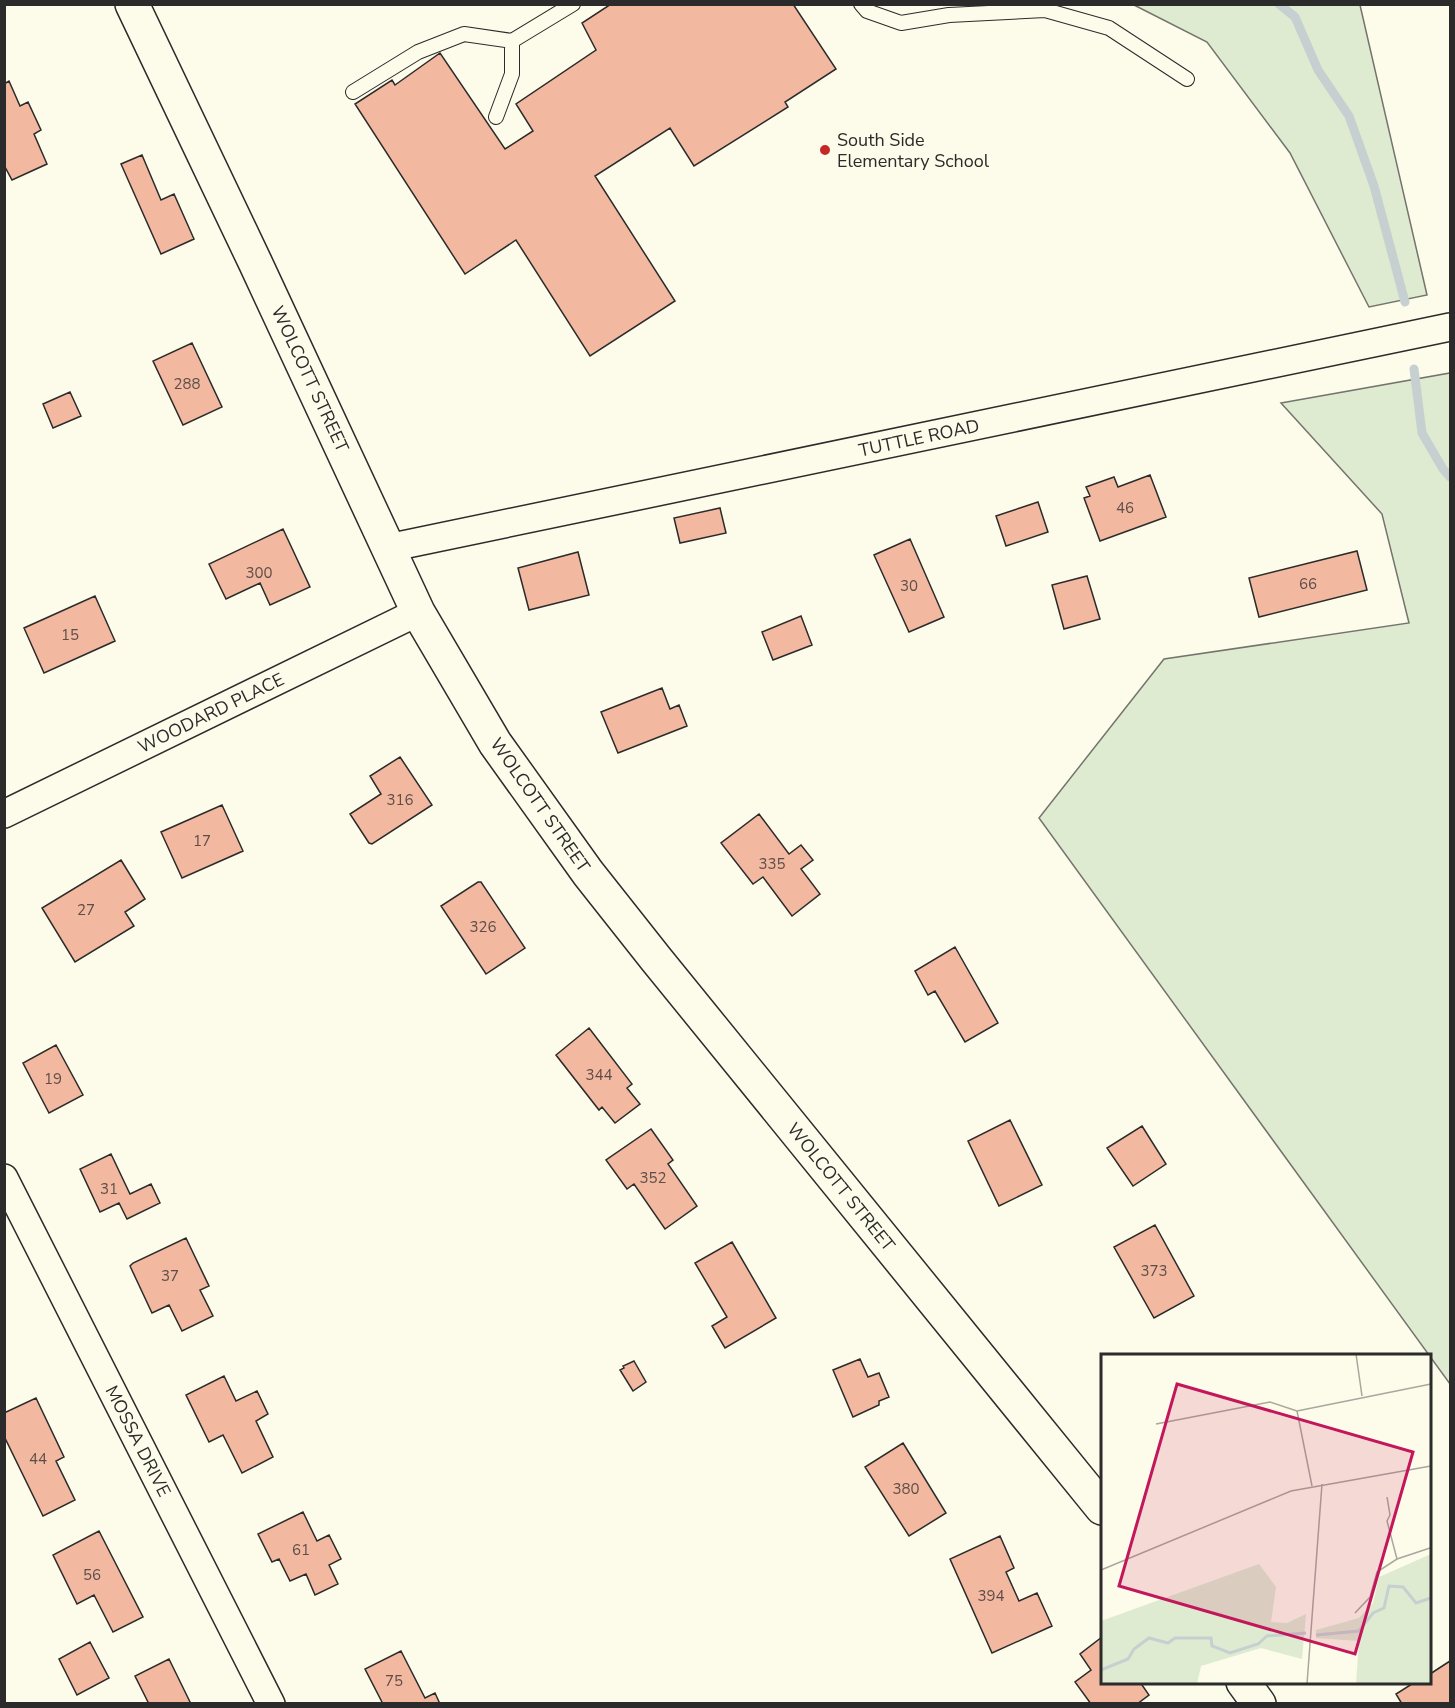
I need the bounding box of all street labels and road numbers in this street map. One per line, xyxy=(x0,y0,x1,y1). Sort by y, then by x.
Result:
street label: WOLCOTT STREET xyxy=(266,302,355,456)
street label: TUTTLE ROAD xyxy=(856,414,982,462)
street label: WOODARD PLACE xyxy=(134,667,288,759)
street label: WOLCOTT STREET xyxy=(485,733,596,877)
street label: WOLCOTT STREET xyxy=(782,1118,900,1256)
street label: MOSSA DRIVE xyxy=(100,1381,176,1501)

